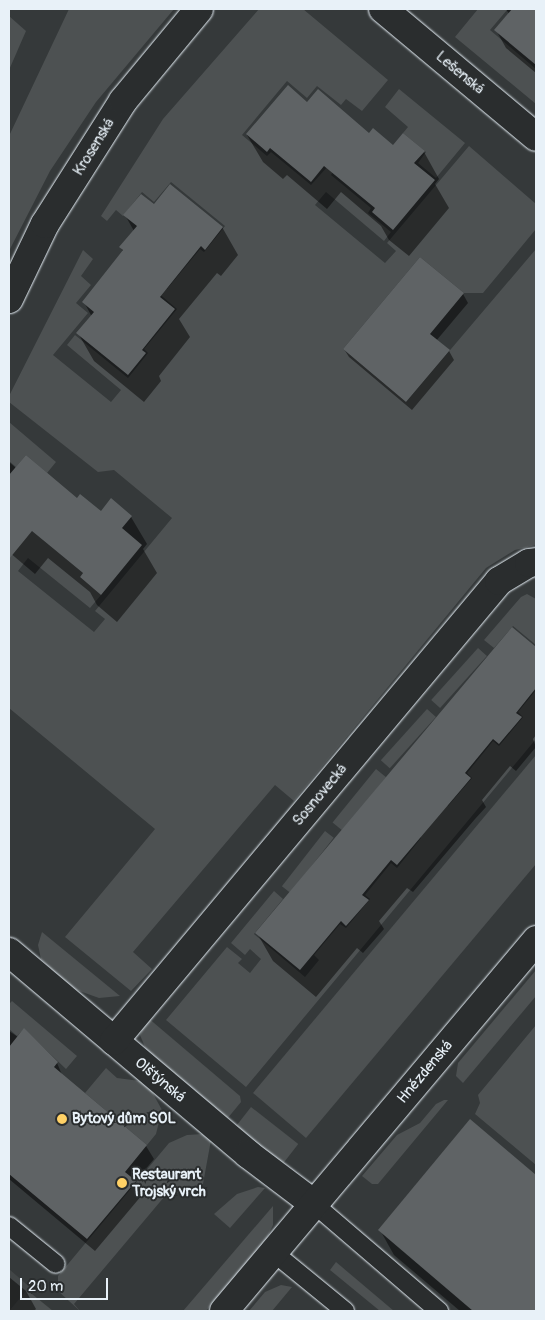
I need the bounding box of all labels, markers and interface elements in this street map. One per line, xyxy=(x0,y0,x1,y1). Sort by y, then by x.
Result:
street label: Lešenská xyxy=(432,48,488,98)
street label: Krosenská xyxy=(69,115,119,179)
street label: Sosnovecká xyxy=(289,760,351,830)
street label: Hnězdenská xyxy=(394,1037,456,1107)
street label: Olštýnská xyxy=(131,1054,189,1106)
place label: Bytový dům SOL xyxy=(72,1110,176,1128)
marker: Bytový dům SOL xyxy=(56,1113,68,1125)
place label: Restaurant Trojský vrch xyxy=(132,1165,206,1200)
marker: Restaurant Trojský vrch xyxy=(116,1177,128,1189)
scale bar xyxy=(22,1268,110,1300)
text: 20 m xyxy=(28,1277,63,1296)

